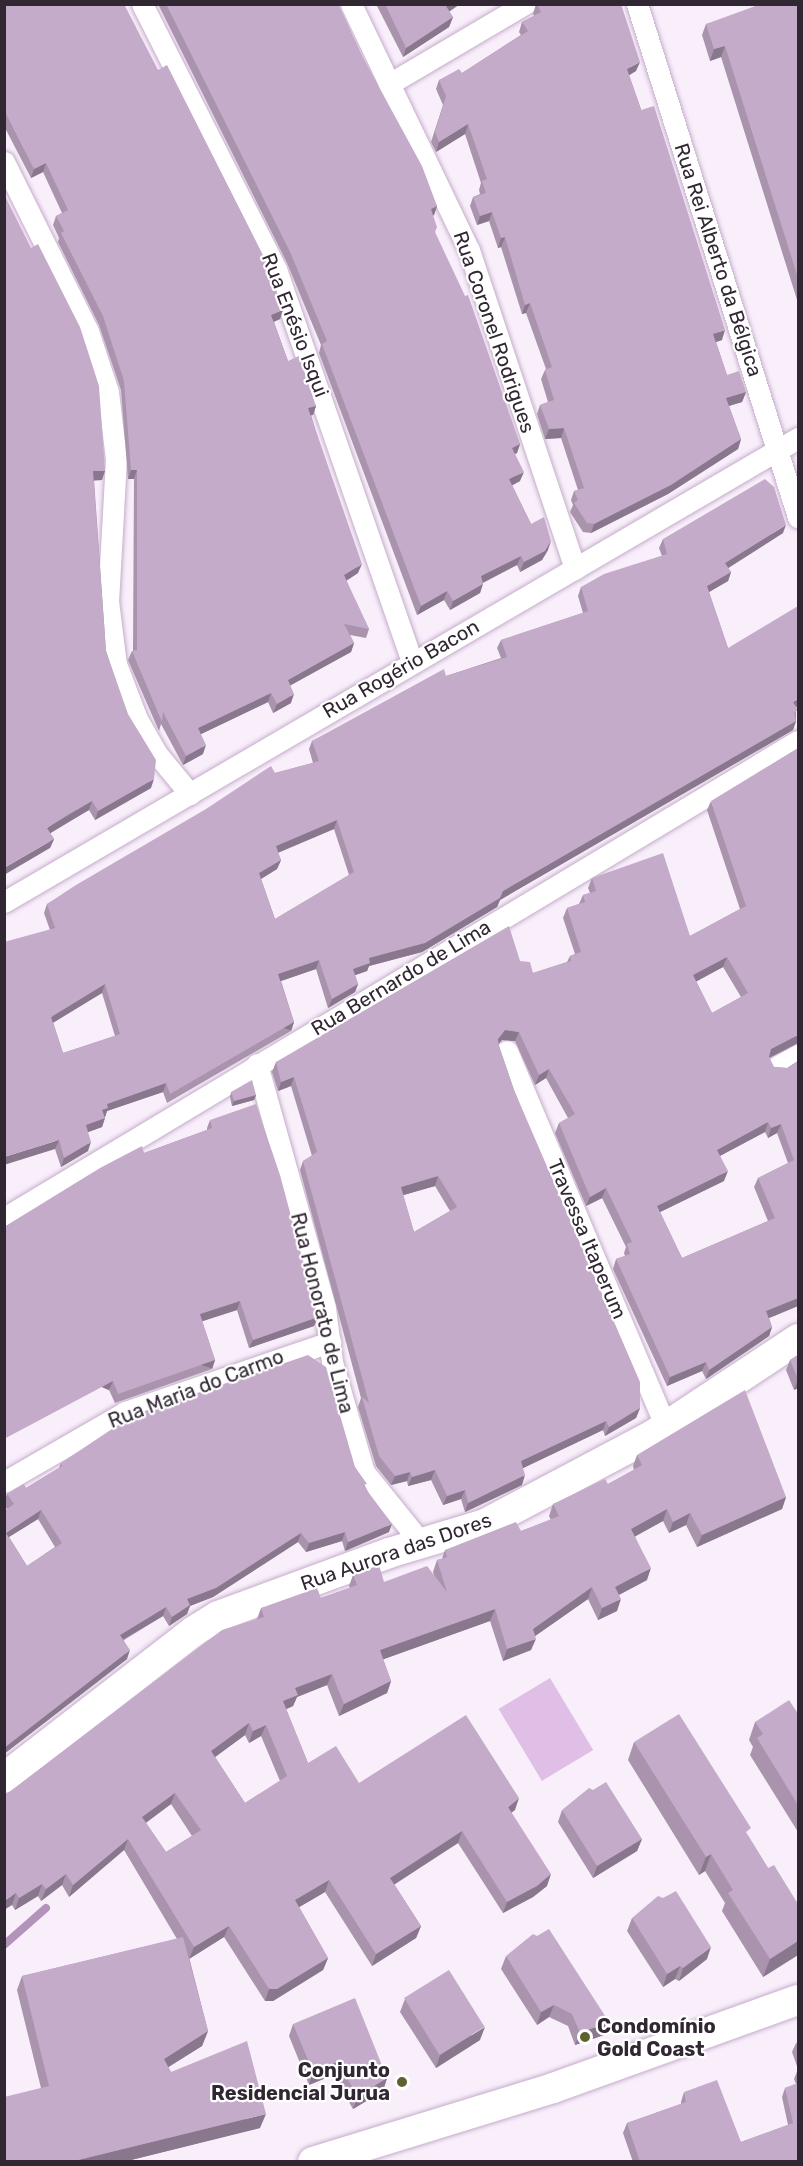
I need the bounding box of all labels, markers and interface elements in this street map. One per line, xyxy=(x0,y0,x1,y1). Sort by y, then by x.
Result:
street label: Rua Rei Alberto da Bélgica xyxy=(669,140,767,380)
street label: Rua Coronel Rodrigues xyxy=(448,228,540,436)
street label: Rua Enésio Isqui xyxy=(256,250,334,400)
street label: Rua Rogério Bacon xyxy=(319,614,483,724)
street label: Rua Bernardo de Lima xyxy=(307,915,495,1041)
street label: Travessa Itaperum xyxy=(542,1155,632,1323)
street label: Rua Honorato de Lima xyxy=(285,1210,359,1416)
street label: Rua Maria do Carmo xyxy=(105,1344,287,1434)
street label: Rua Aurora das Dores xyxy=(297,1508,495,1596)
place label: Condomínio Gold Coast xyxy=(597,2014,716,2061)
marker: Condomínio Gold Coast xyxy=(578,2030,592,2044)
place label: Conjunto Residencial Jurua xyxy=(211,2058,390,2105)
marker: Conjunto Residencial Jurua xyxy=(395,2075,409,2089)

